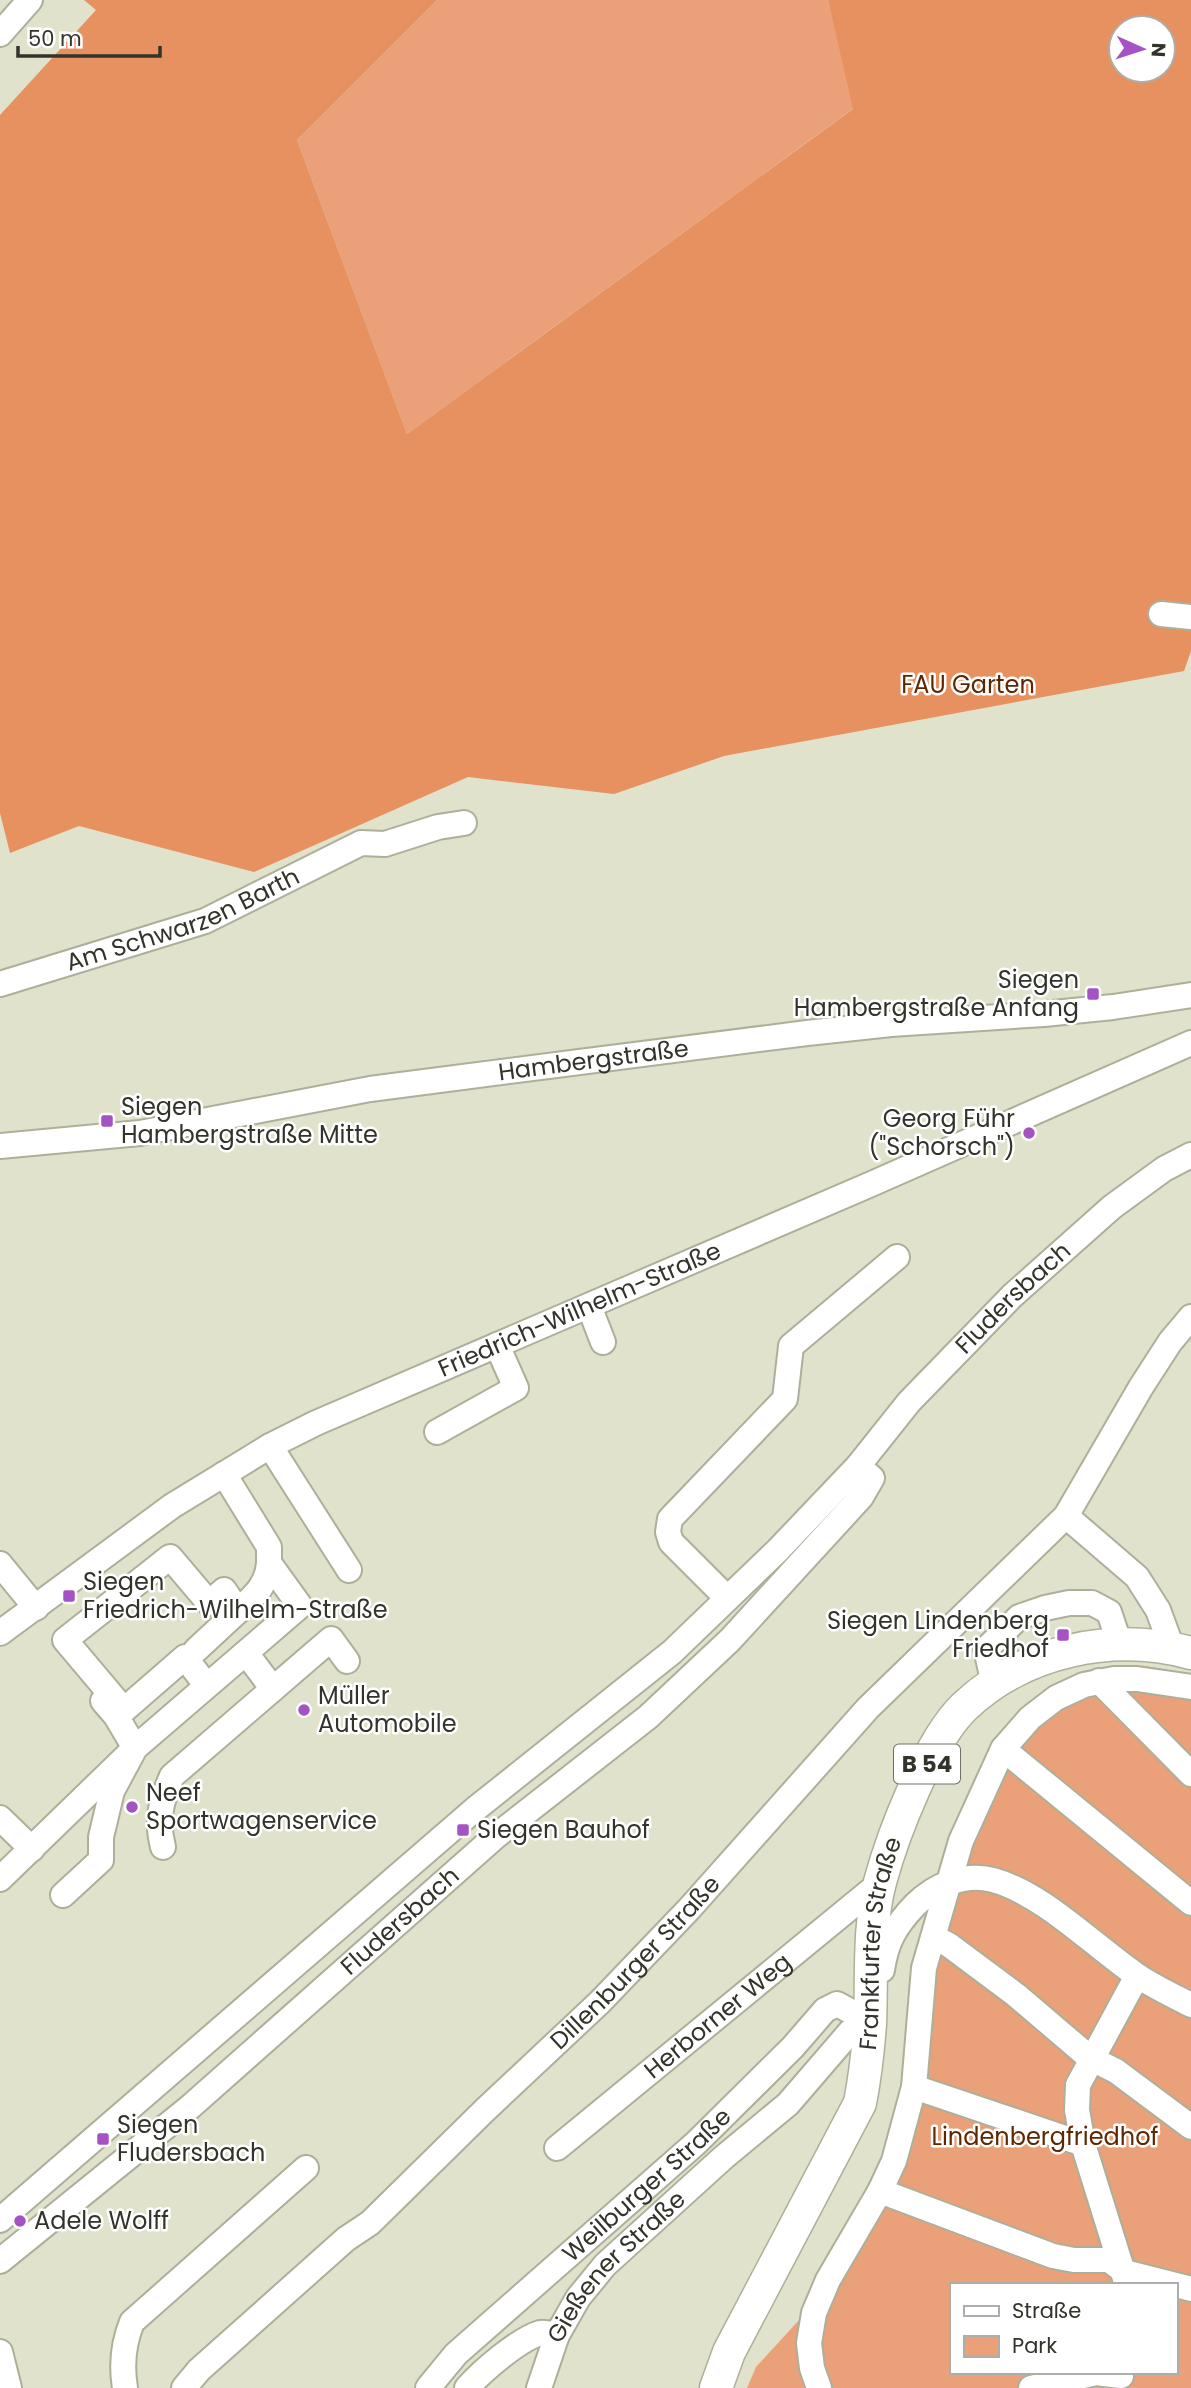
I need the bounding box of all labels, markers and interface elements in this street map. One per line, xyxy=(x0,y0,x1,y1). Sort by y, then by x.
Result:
scale bar xyxy=(18,14,159,58)
north arrow xyxy=(1107,14,1177,84)
text: 50 m xyxy=(28,24,82,53)
text: N xyxy=(1145,42,1172,58)
park label: FAU Garten xyxy=(901,668,1035,701)
street label: Am Schwarzen Barth xyxy=(62,860,305,979)
place label: Siegen Hambergstraße Anfang xyxy=(794,963,1079,1024)
marker: Siegen Hambergstraße Anfang xyxy=(1085,986,1101,1002)
street label: Hambergstraße xyxy=(496,1031,690,1088)
place label: Siegen Hambergstraße Mitte xyxy=(121,1090,378,1151)
place label: Georg Führ ("Schorsch") xyxy=(868,1102,1015,1163)
marker: Siegen Hambergstraße Mitte xyxy=(99,1113,115,1129)
marker: Georg Führ ("Schorsch") xyxy=(1021,1125,1037,1141)
street label: Friedrich-Wilhelm-Straße xyxy=(433,1234,726,1385)
street label: Fludersbach xyxy=(948,1234,1077,1361)
place label: Siegen Friedrich-Wilhelm-Straße xyxy=(83,1565,388,1626)
marker: Siegen Friedrich-Wilhelm-Straße xyxy=(61,1588,77,1604)
place label: Siegen Lindenberg Friedhof xyxy=(827,1604,1049,1665)
marker: Siegen Lindenberg Friedhof xyxy=(1055,1627,1071,1643)
place label: Müller Automobile xyxy=(318,1679,457,1740)
marker: Müller Automobile xyxy=(296,1702,312,1718)
road number: B 54 xyxy=(894,1744,960,1784)
place label: Neef Sportwagenservice xyxy=(146,1776,377,1837)
marker: Neef Sportwagenservice xyxy=(124,1799,140,1815)
place label: Siegen Bauhof xyxy=(477,1813,650,1846)
marker: Siegen Bauhof xyxy=(455,1822,471,1838)
street label: Frankfurter Straße xyxy=(851,1832,909,2052)
street label: Fludersbach xyxy=(333,1859,466,1982)
street label: Dillenburger Straße xyxy=(543,1868,727,2057)
street label: Herborner Weg xyxy=(637,1945,798,2086)
street label: Weilburger Straße xyxy=(555,2100,738,2269)
place label: Siegen Fludersbach xyxy=(117,2108,265,2169)
park label: Lindenbergfriedhof xyxy=(932,2120,1159,2153)
marker: Siegen Fludersbach xyxy=(95,2131,111,2147)
street label: Gießener Straße xyxy=(539,2183,693,2349)
place label: Adele Wolff xyxy=(34,2204,169,2237)
marker: Adele Wolff xyxy=(12,2213,28,2229)
legend xyxy=(950,2283,1177,2374)
text: Straße xyxy=(1012,2296,1081,2325)
text: Park xyxy=(1012,2331,1057,2360)

